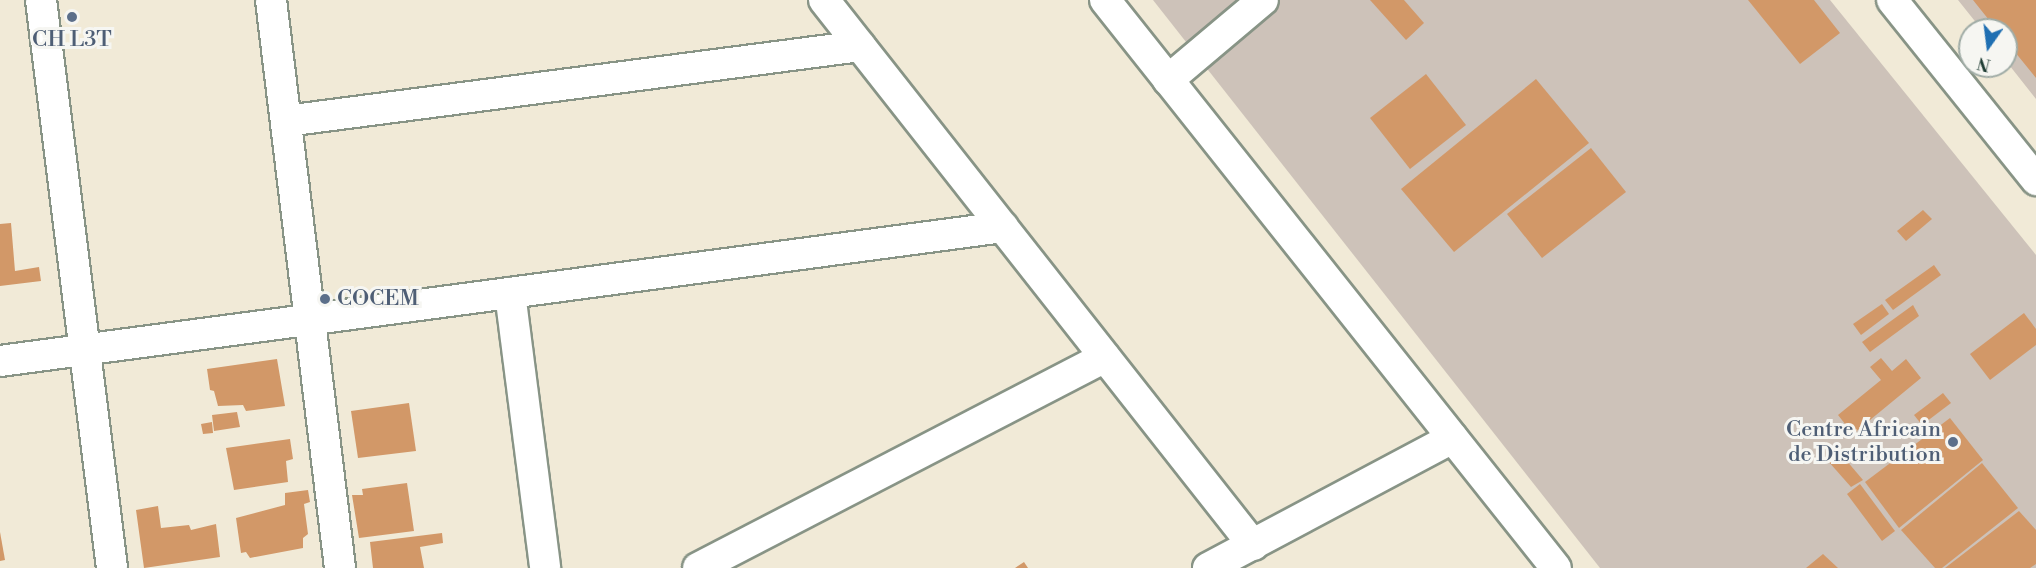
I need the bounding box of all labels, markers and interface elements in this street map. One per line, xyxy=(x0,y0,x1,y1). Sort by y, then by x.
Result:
marker: CH L3T xyxy=(65,10,79,24)
north arrow xyxy=(1958,18,2018,78)
place label: CH L3T xyxy=(32,27,112,53)
text: N xyxy=(1976,52,1993,75)
place label: COCEM xyxy=(337,286,419,312)
marker: COCEM xyxy=(318,292,332,306)
place label: Centre Africain de Distribution xyxy=(1786,416,1941,468)
marker: Centre Africain de Distribution xyxy=(1946,435,1960,449)

